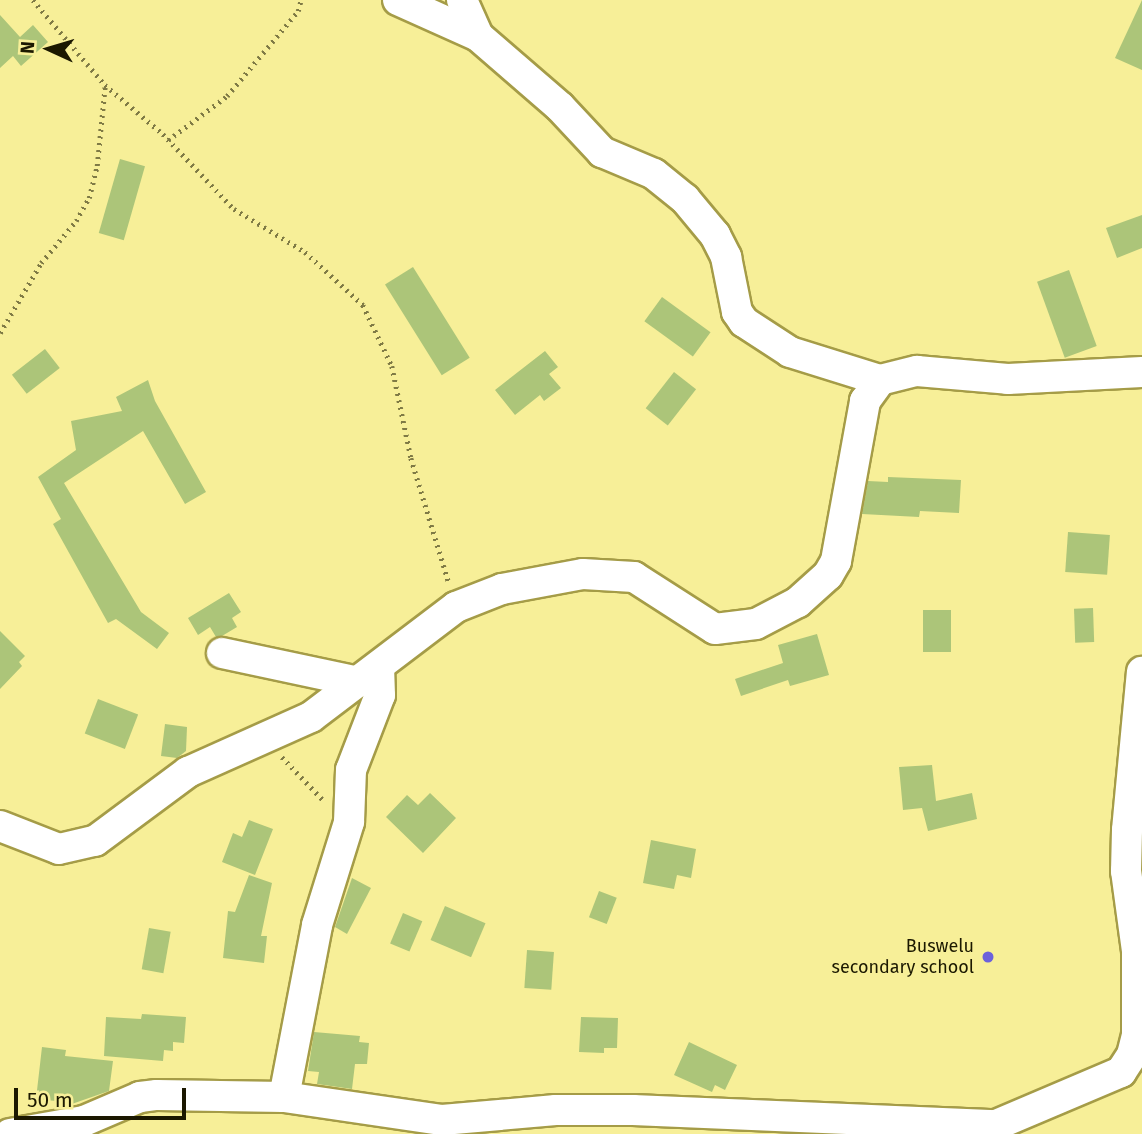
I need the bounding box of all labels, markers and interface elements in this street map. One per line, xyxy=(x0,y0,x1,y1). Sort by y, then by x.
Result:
north arrow xyxy=(14,14,84,84)
text: N xyxy=(16,40,39,55)
place label: Buswelu secondary school xyxy=(831,936,974,978)
marker: Buswelu secondary school xyxy=(980,949,996,965)
scale bar xyxy=(18,1074,189,1118)
text: 50 m xyxy=(27,1087,73,1113)

